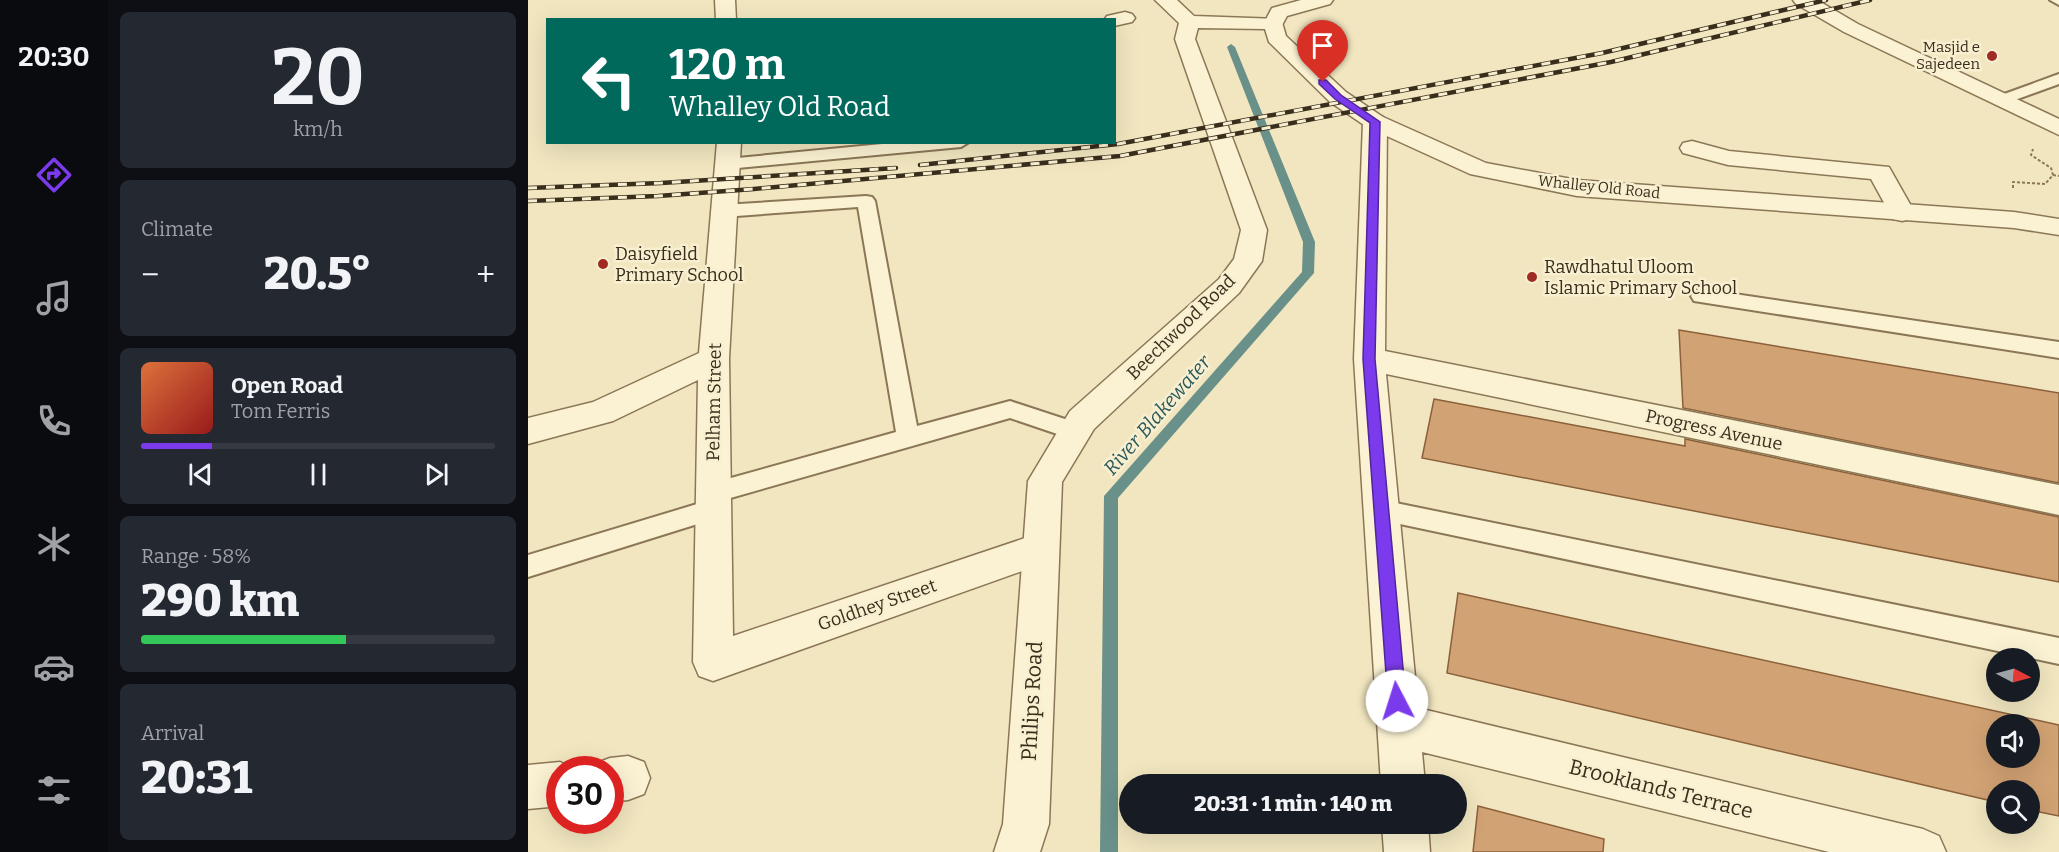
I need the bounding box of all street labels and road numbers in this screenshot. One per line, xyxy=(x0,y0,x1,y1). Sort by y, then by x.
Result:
street label: Whalley Old Road xyxy=(1537,172,1661,202)
street label: Beechwood Road xyxy=(1122,270,1240,384)
street label: Pelham Street xyxy=(702,342,726,461)
street label: Progress Avenue xyxy=(1643,405,1785,455)
street label: Goldhey Street xyxy=(815,574,940,636)
street label: Philips Road xyxy=(1016,640,1048,762)
street label: Brooklands Terrace xyxy=(1566,754,1756,824)

